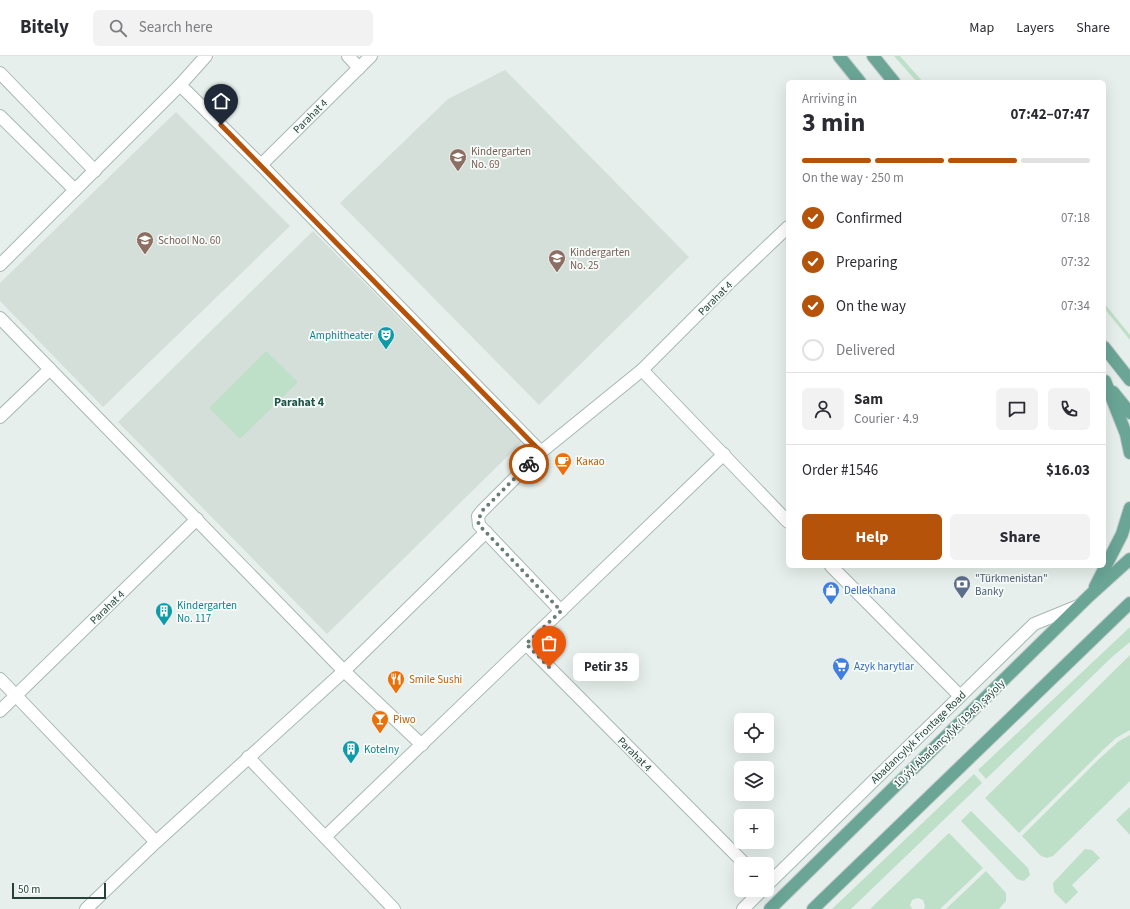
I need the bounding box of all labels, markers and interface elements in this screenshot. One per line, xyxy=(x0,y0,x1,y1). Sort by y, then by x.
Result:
search box xyxy=(93,10,373,46)
text: Bitely xyxy=(20,14,69,41)
icon: search xyxy=(107,17,129,39)
text: Search here xyxy=(139,17,213,38)
text: Map xyxy=(969,18,994,38)
text: Layers xyxy=(1016,18,1054,38)
text: Share xyxy=(1076,18,1110,38)
pin xyxy=(204,84,238,125)
icon: home xyxy=(210,90,232,112)
text: Arriving in xyxy=(802,90,857,108)
street label: Parahat 4 xyxy=(290,95,331,137)
text: 3 min xyxy=(802,104,865,141)
text: 07:42–07:47 xyxy=(1010,104,1090,125)
place label: Kindergarten No. 69 xyxy=(471,144,531,172)
school or university icon: Kindergarten No. 69 xyxy=(448,147,468,172)
text: On the way · 250 m xyxy=(802,169,904,187)
icon: check xyxy=(802,207,824,229)
text: Confirmed xyxy=(836,208,902,229)
text: 07:18 xyxy=(1061,209,1090,227)
school or university icon: School No. 60 xyxy=(135,230,155,255)
place label: School No. 60 xyxy=(158,233,221,248)
place label: Kindergarten No. 25 xyxy=(570,245,630,273)
school or university icon: Kindergarten No. 25 xyxy=(547,248,567,273)
icon: check xyxy=(802,251,824,273)
text: Preparing xyxy=(836,252,897,273)
text: 07:32 xyxy=(1061,253,1090,271)
street label: Parahat 4 xyxy=(695,277,736,319)
icon: check xyxy=(802,295,824,317)
text: On the way xyxy=(836,296,906,317)
text: 07:34 xyxy=(1061,297,1090,315)
theatre icon: Amphitheater xyxy=(376,325,396,350)
place label: Amphitheater xyxy=(310,328,373,343)
text: Delivered xyxy=(836,340,895,361)
button: person xyxy=(802,388,844,430)
button: chat xyxy=(996,388,1038,430)
button: phone xyxy=(1048,388,1090,430)
text: Sam xyxy=(854,389,883,410)
district label: Parahat 4 xyxy=(274,394,325,411)
text: Courier · 4.9 xyxy=(854,410,919,428)
courier xyxy=(509,444,549,484)
cafe icon: Какао xyxy=(553,451,573,476)
icon: bike xyxy=(518,453,540,475)
place label: Какао xyxy=(576,454,605,469)
text: Order #1546 xyxy=(802,460,878,481)
text: $16.03 xyxy=(1046,460,1090,481)
button: Help xyxy=(802,514,942,560)
button: Share xyxy=(950,514,1090,560)
place label: "Türkmenistan" Banky xyxy=(975,571,1048,599)
bank icon: "Türkmenistan" Banky xyxy=(952,574,972,599)
shop icon: Dellekhana xyxy=(821,580,841,605)
place label: Dellekhana xyxy=(844,583,896,598)
street label: Parahat 4 xyxy=(87,587,128,628)
place label: Kindergarten No. 117 xyxy=(177,598,237,626)
building icon: Kindergarten No. 117 xyxy=(154,601,174,626)
pin xyxy=(532,626,566,667)
icon: bag xyxy=(538,632,560,654)
callout: Petir 35 xyxy=(573,653,639,681)
supermarket icon: Azyk harytlar xyxy=(831,656,851,681)
text: Petir 35 xyxy=(584,658,628,676)
place label: Azyk harytlar xyxy=(854,659,914,674)
restaurant icon: Smile Sushi xyxy=(386,669,406,694)
place label: Smile Sushi xyxy=(409,672,462,687)
street label: 10 ýyl Abadançylyk (1945) şaýoly xyxy=(890,676,1008,791)
street label: Abadancylyk Frontage Road xyxy=(867,688,969,787)
bar icon: Piwo xyxy=(370,709,390,734)
place label: Piwo xyxy=(393,712,416,727)
map controls xyxy=(734,713,774,897)
button: locate xyxy=(734,713,774,753)
street label: Parahat 4 xyxy=(614,734,656,775)
building icon: Kotelny xyxy=(341,739,361,764)
place label: Kotelny xyxy=(364,742,399,757)
button: layers xyxy=(734,761,774,801)
button: + xyxy=(734,809,774,849)
button: − xyxy=(734,857,774,897)
scale bar xyxy=(12,881,106,900)
text: 50 m xyxy=(18,882,40,897)

